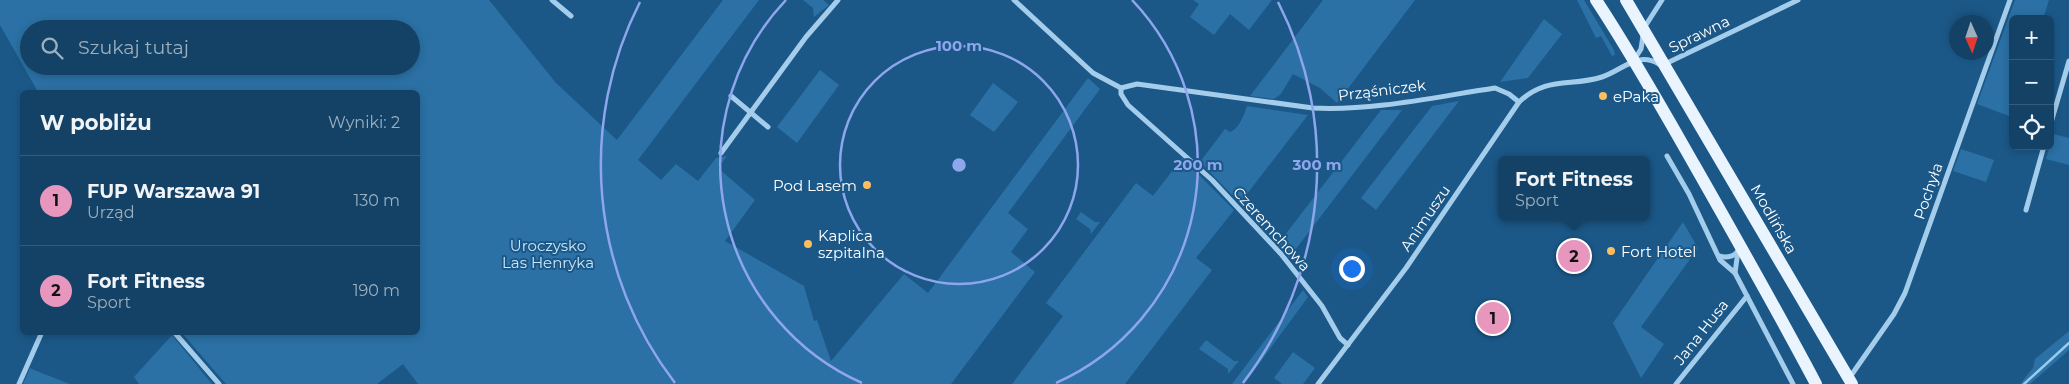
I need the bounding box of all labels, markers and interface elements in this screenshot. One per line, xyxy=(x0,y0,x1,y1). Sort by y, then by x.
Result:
street label: Sprawna xyxy=(1665,11,1733,57)
north arrow xyxy=(1949,15,1994,60)
map controls xyxy=(2009,15,2054,150)
button: + xyxy=(2009,15,2054,60)
search box xyxy=(20,20,420,75)
icon: search xyxy=(38,34,66,62)
text: Szukaj tutaj xyxy=(78,36,189,59)
text: 100 m xyxy=(936,36,982,55)
button: − xyxy=(2009,60,2054,105)
street label: Prząśniczek xyxy=(1337,75,1427,105)
place label: ePaka xyxy=(1613,87,1659,106)
marker: ePaka xyxy=(1597,90,1609,102)
button: locate xyxy=(2009,105,2054,150)
text: W pobliżu xyxy=(40,110,152,135)
text: Wyniki: 2 xyxy=(328,113,400,132)
text: 200 m xyxy=(1173,155,1223,174)
text: 300 m xyxy=(1291,155,1342,174)
centre of rings xyxy=(950,156,968,174)
popup xyxy=(1498,156,1650,221)
street label: Pochyła xyxy=(1909,160,1947,222)
text: Fort Fitness xyxy=(1515,168,1633,191)
place label: Pod Lasem xyxy=(773,176,857,195)
marker: Pod Lasem xyxy=(861,179,873,191)
text: FUP Warszawa 91 xyxy=(87,180,260,203)
street label: Animuszu xyxy=(1396,181,1454,255)
street label: Modlińska xyxy=(1746,181,1802,257)
street label: Czeremchowa xyxy=(1229,183,1315,275)
text: 1 xyxy=(53,191,59,210)
text: 130 m xyxy=(353,191,400,210)
text: Sport xyxy=(1515,191,1559,210)
text: Urząd xyxy=(87,203,135,222)
place label: Kaplica szpitalna xyxy=(818,226,885,262)
park label: Uroczysko Las Henryka xyxy=(502,236,594,272)
pin: 2 xyxy=(1558,237,1590,275)
marker: Kaplica szpitalna xyxy=(802,238,814,250)
place label: Fort Hotel xyxy=(1621,242,1696,261)
marker: Fort Hotel xyxy=(1605,245,1617,257)
your location xyxy=(1339,256,1365,282)
text: Fort Fitness xyxy=(87,270,205,293)
text: 2 xyxy=(51,281,61,300)
text: 190 m xyxy=(353,281,400,300)
text: Sport xyxy=(87,293,131,312)
street label: Jana Husa xyxy=(1669,296,1732,369)
pin: 1 xyxy=(1477,299,1509,337)

